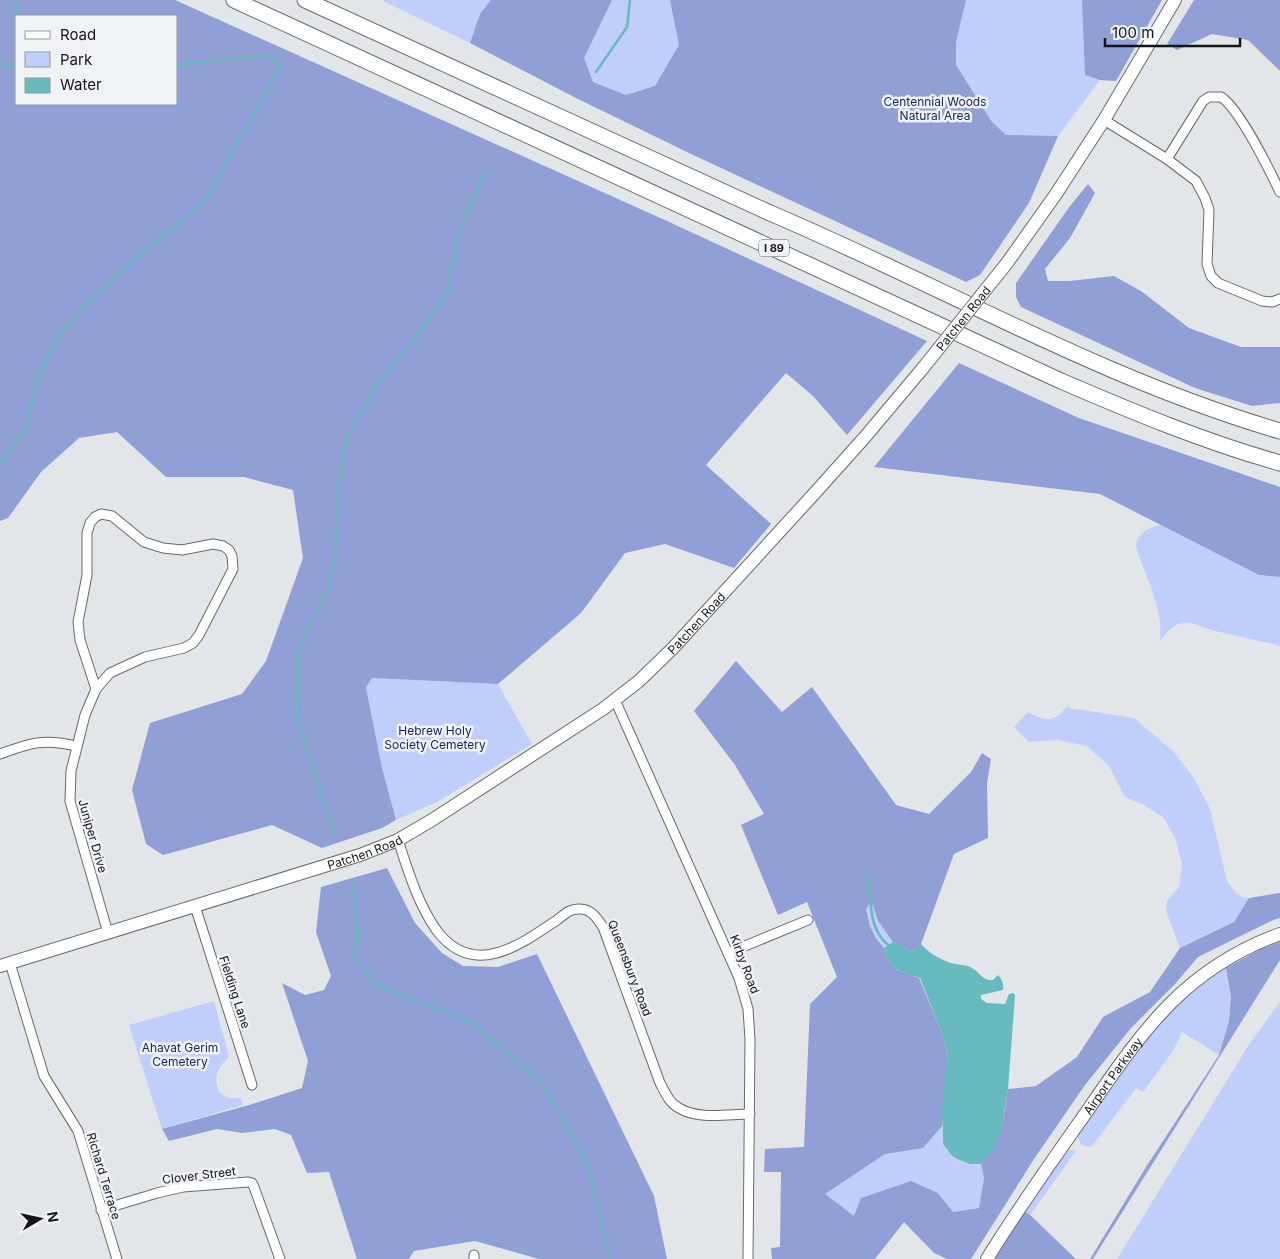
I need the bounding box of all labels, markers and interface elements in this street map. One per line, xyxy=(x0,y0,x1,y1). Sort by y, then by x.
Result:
legend xyxy=(15,15,178,105)
scale bar xyxy=(1105,15,1240,47)
text: 100 m xyxy=(1112,23,1154,42)
text: Road xyxy=(60,25,96,44)
text: Park xyxy=(60,50,93,69)
text: Water xyxy=(60,75,102,94)
park label: Centennial Woods Natural Area xyxy=(883,94,987,123)
road number: I 89 xyxy=(759,240,789,256)
street label: Patchen Road xyxy=(933,283,993,353)
street label: Patchen Road xyxy=(664,589,728,657)
park label: Hebrew Holy Society Cemetery xyxy=(384,723,486,752)
street label: Juniper Drive xyxy=(75,797,111,875)
street label: Patchen Road xyxy=(325,832,405,872)
street label: Queensbury Road xyxy=(605,918,655,1018)
street label: Kirby Road xyxy=(727,932,763,996)
street label: Fielding Lane xyxy=(216,954,254,1030)
street label: Airport Parkway xyxy=(1080,1034,1145,1117)
park label: Ahavat Gerim Cemetery xyxy=(142,1040,218,1069)
street label: Richard Terrace xyxy=(84,1131,124,1221)
street label: Clover Street xyxy=(161,1163,237,1187)
north arrow xyxy=(15,1194,65,1244)
text: N xyxy=(44,1210,63,1223)

